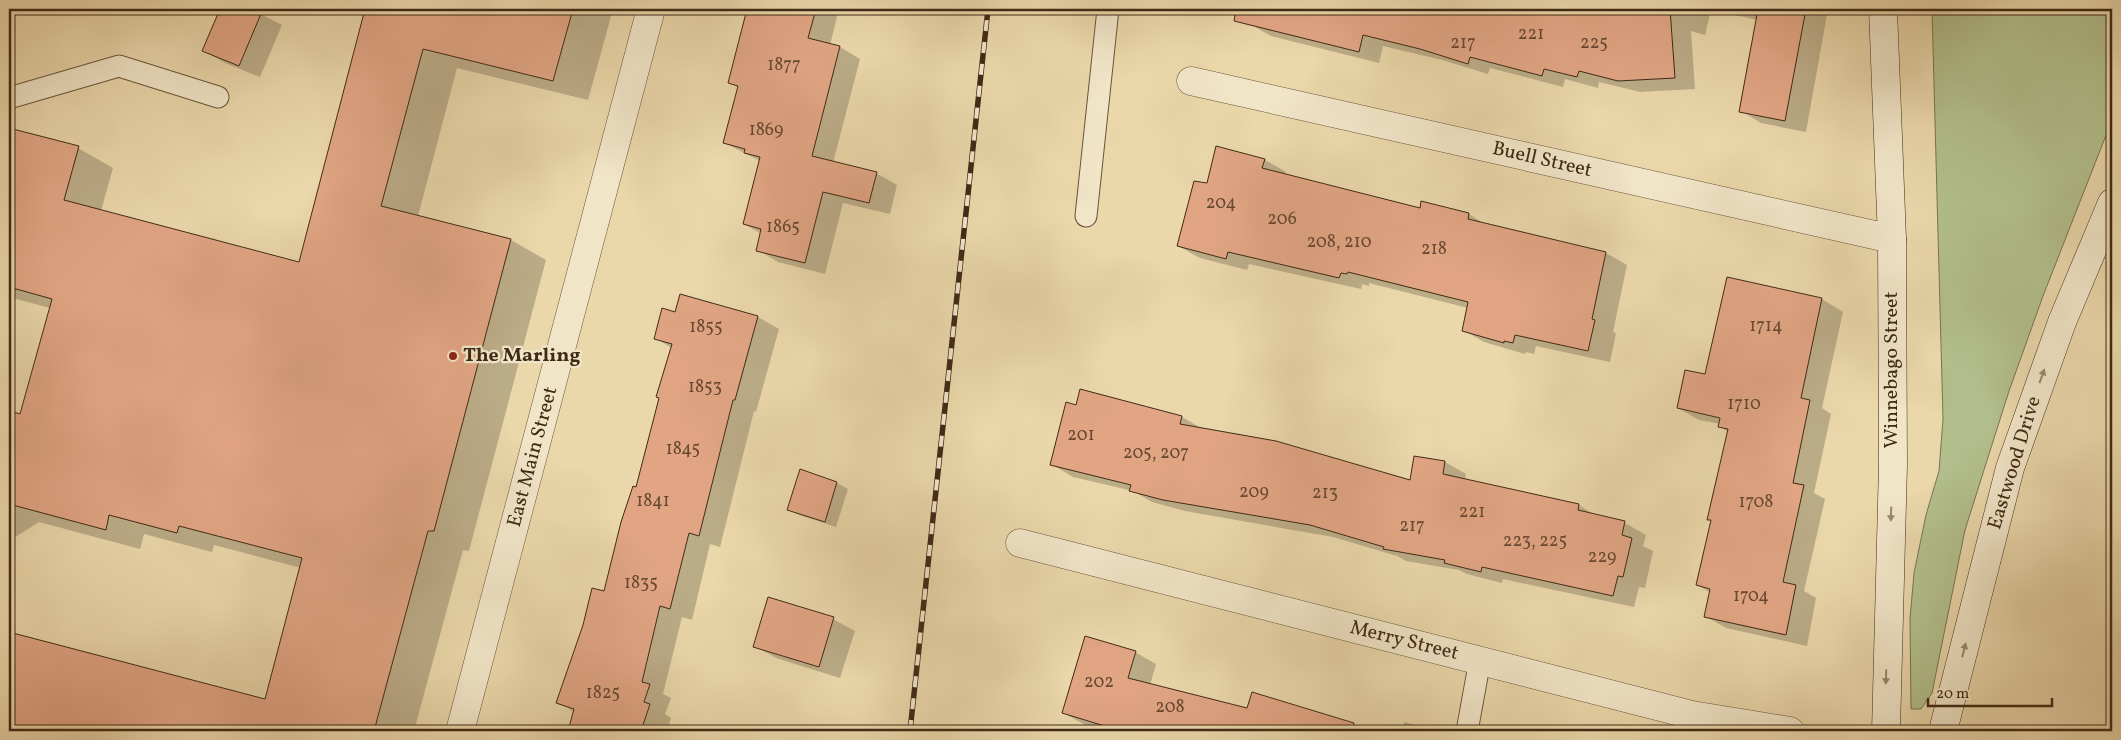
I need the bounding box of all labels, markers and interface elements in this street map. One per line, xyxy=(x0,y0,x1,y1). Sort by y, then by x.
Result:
house number: 221 xyxy=(1518,22,1544,47)
house number: 217 xyxy=(1450,31,1476,56)
house number: 225 xyxy=(1580,31,1608,56)
house number: 1877 xyxy=(767,53,801,78)
house number: 1869 xyxy=(749,118,783,143)
street label: Buell Street xyxy=(1489,135,1595,185)
house number: 204 xyxy=(1206,191,1236,216)
house number: 206 xyxy=(1267,207,1297,232)
house number: 1865 xyxy=(766,215,800,240)
house number: 208, 210 xyxy=(1306,230,1372,255)
house number: 218 xyxy=(1421,237,1447,262)
street label: Winnebago Street xyxy=(1878,291,1906,449)
house number: 1714 xyxy=(1749,314,1783,339)
house number: 1855 xyxy=(689,315,723,340)
place label: The Marling xyxy=(463,342,580,370)
marker: The Marling xyxy=(447,350,459,362)
one-way arrow xyxy=(2039,369,2046,384)
house number: 1853 xyxy=(688,375,722,400)
street label: East Main Street xyxy=(501,384,565,530)
house number: 1710 xyxy=(1727,392,1761,417)
street label: Eastwood Drive xyxy=(1981,393,2049,533)
house number: 201 xyxy=(1067,423,1095,448)
house number: 1845 xyxy=(666,437,700,462)
house number: 205, 207 xyxy=(1123,441,1189,466)
house number: 209 xyxy=(1239,480,1269,505)
house number: 213 xyxy=(1312,481,1338,506)
house number: 1841 xyxy=(636,489,670,514)
house number: 1708 xyxy=(1739,490,1773,515)
house number: 221 xyxy=(1459,500,1485,525)
one-way arrow xyxy=(1887,506,1895,522)
house number: 217 xyxy=(1399,514,1425,539)
house number: 223, 225 xyxy=(1503,529,1567,554)
house number: 229 xyxy=(1588,545,1616,570)
house number: 1835 xyxy=(624,571,658,596)
house number: 1704 xyxy=(1733,584,1769,609)
street label: Merry Street xyxy=(1347,614,1461,668)
one-way arrow xyxy=(1960,643,1968,658)
one-way arrow xyxy=(1882,669,1890,685)
house number: 202 xyxy=(1084,670,1114,695)
scale bar xyxy=(1928,675,2052,707)
house number: 1825 xyxy=(586,681,620,706)
text: 20 m xyxy=(1936,684,1969,705)
house number: 208 xyxy=(1155,695,1185,720)

